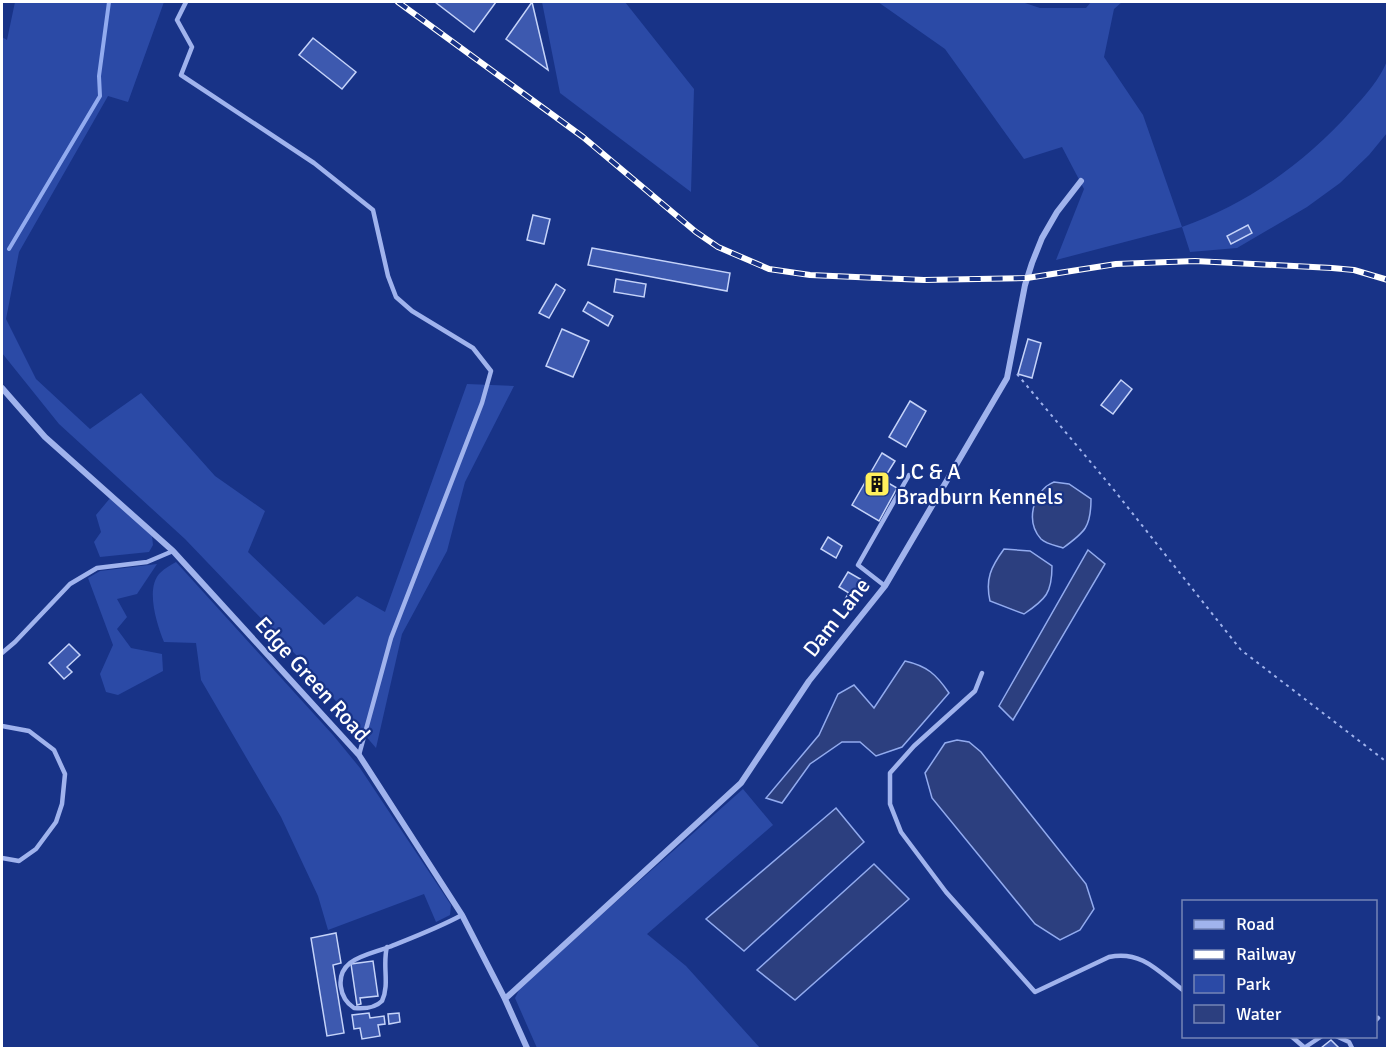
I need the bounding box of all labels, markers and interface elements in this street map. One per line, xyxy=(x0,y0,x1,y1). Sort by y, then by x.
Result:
place label: J C & A Bradburn Kennels xyxy=(896,458,1063,510)
building icon: J C & A Bradburn Kennels xyxy=(862,469,892,499)
street label: Dam Lane xyxy=(797,572,876,662)
street label: Edge Green Road xyxy=(249,611,376,747)
legend xyxy=(1182,900,1377,1038)
text: Road xyxy=(1236,913,1275,935)
text: Railway xyxy=(1236,943,1297,965)
text: Park xyxy=(1236,973,1271,995)
text: Water xyxy=(1236,1003,1282,1025)

